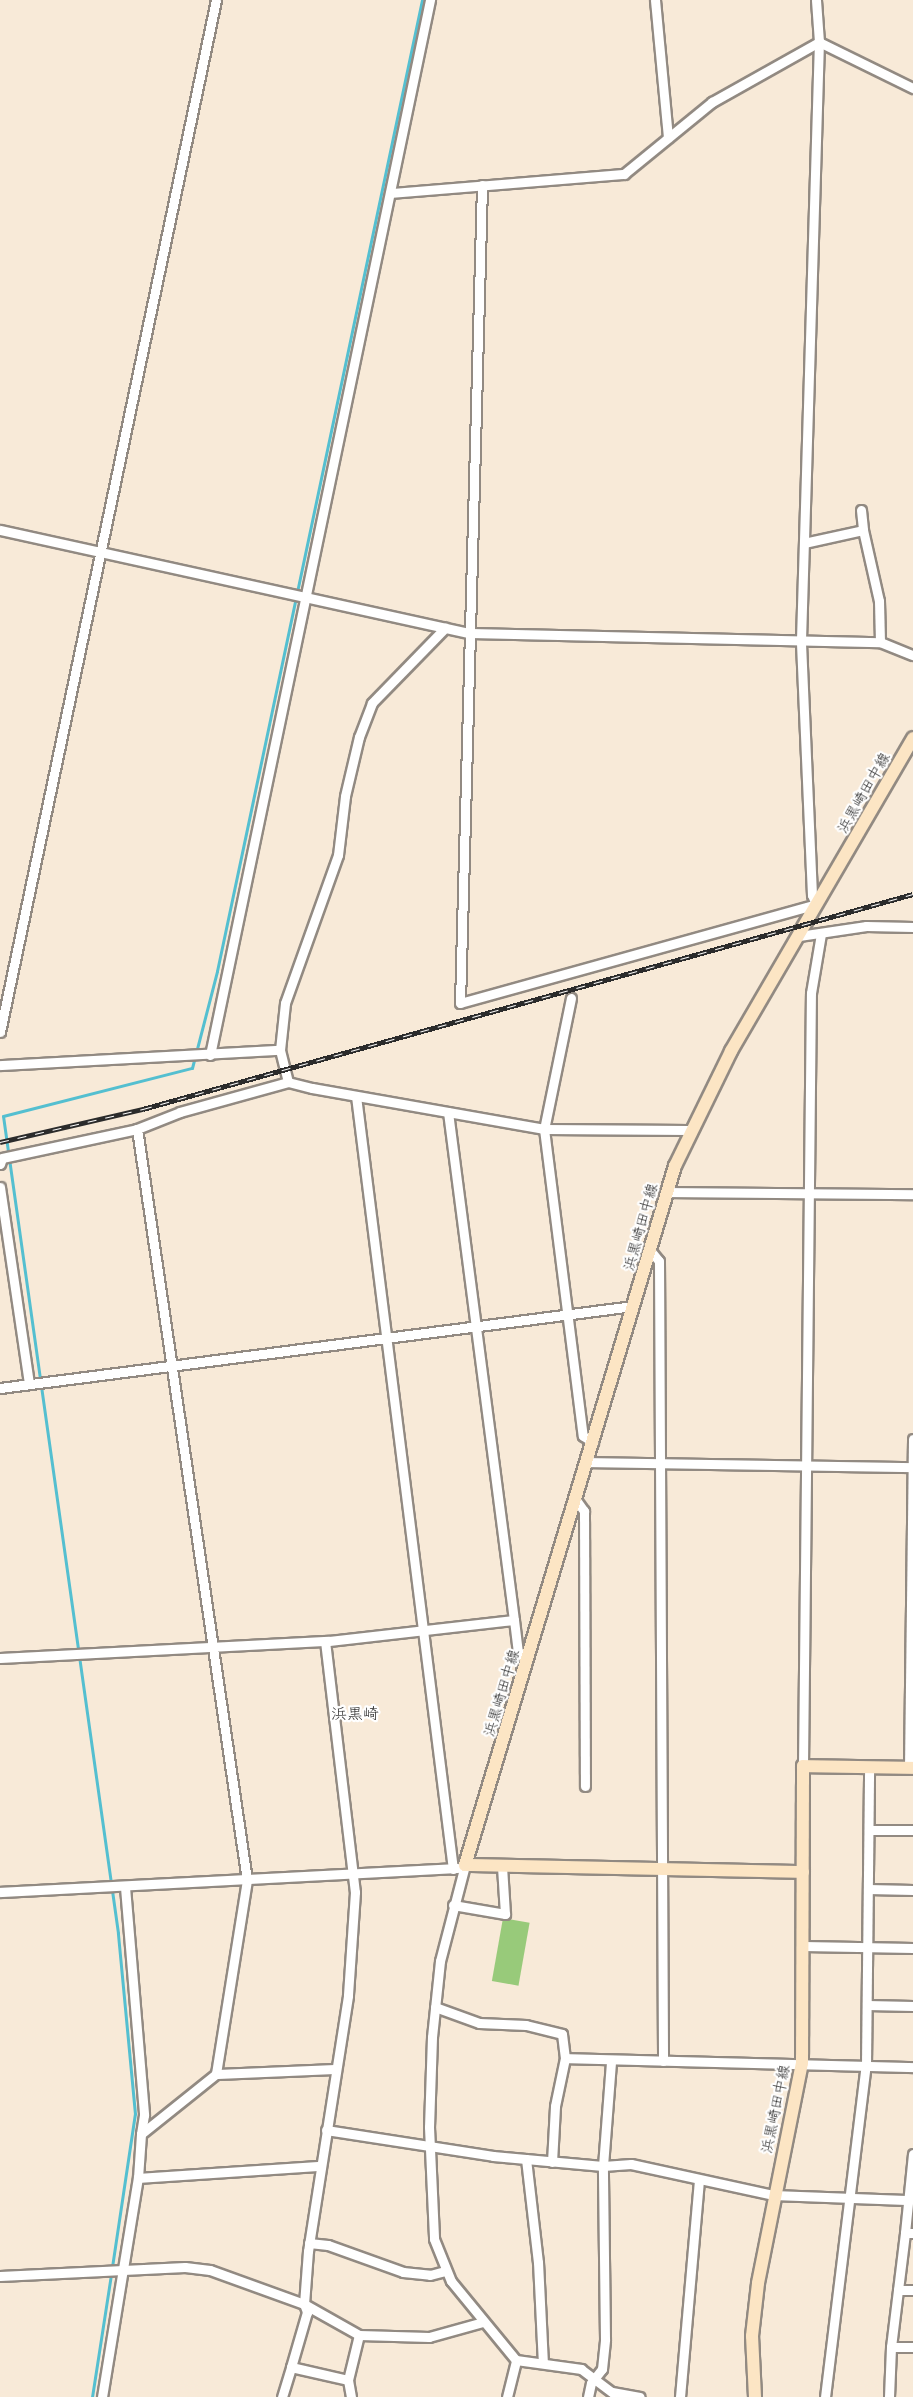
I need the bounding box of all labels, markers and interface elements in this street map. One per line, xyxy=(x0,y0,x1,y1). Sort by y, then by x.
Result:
street label: 浜黒崎田中線 xyxy=(834,750,894,836)
street label: 浜黒崎田中線 xyxy=(620,1181,662,1273)
street label: 浜黒崎田中線 xyxy=(480,1647,524,1739)
district label: 浜黒崎 xyxy=(331,1704,379,1724)
street label: 浜黒崎田中線 xyxy=(758,2063,794,2155)

